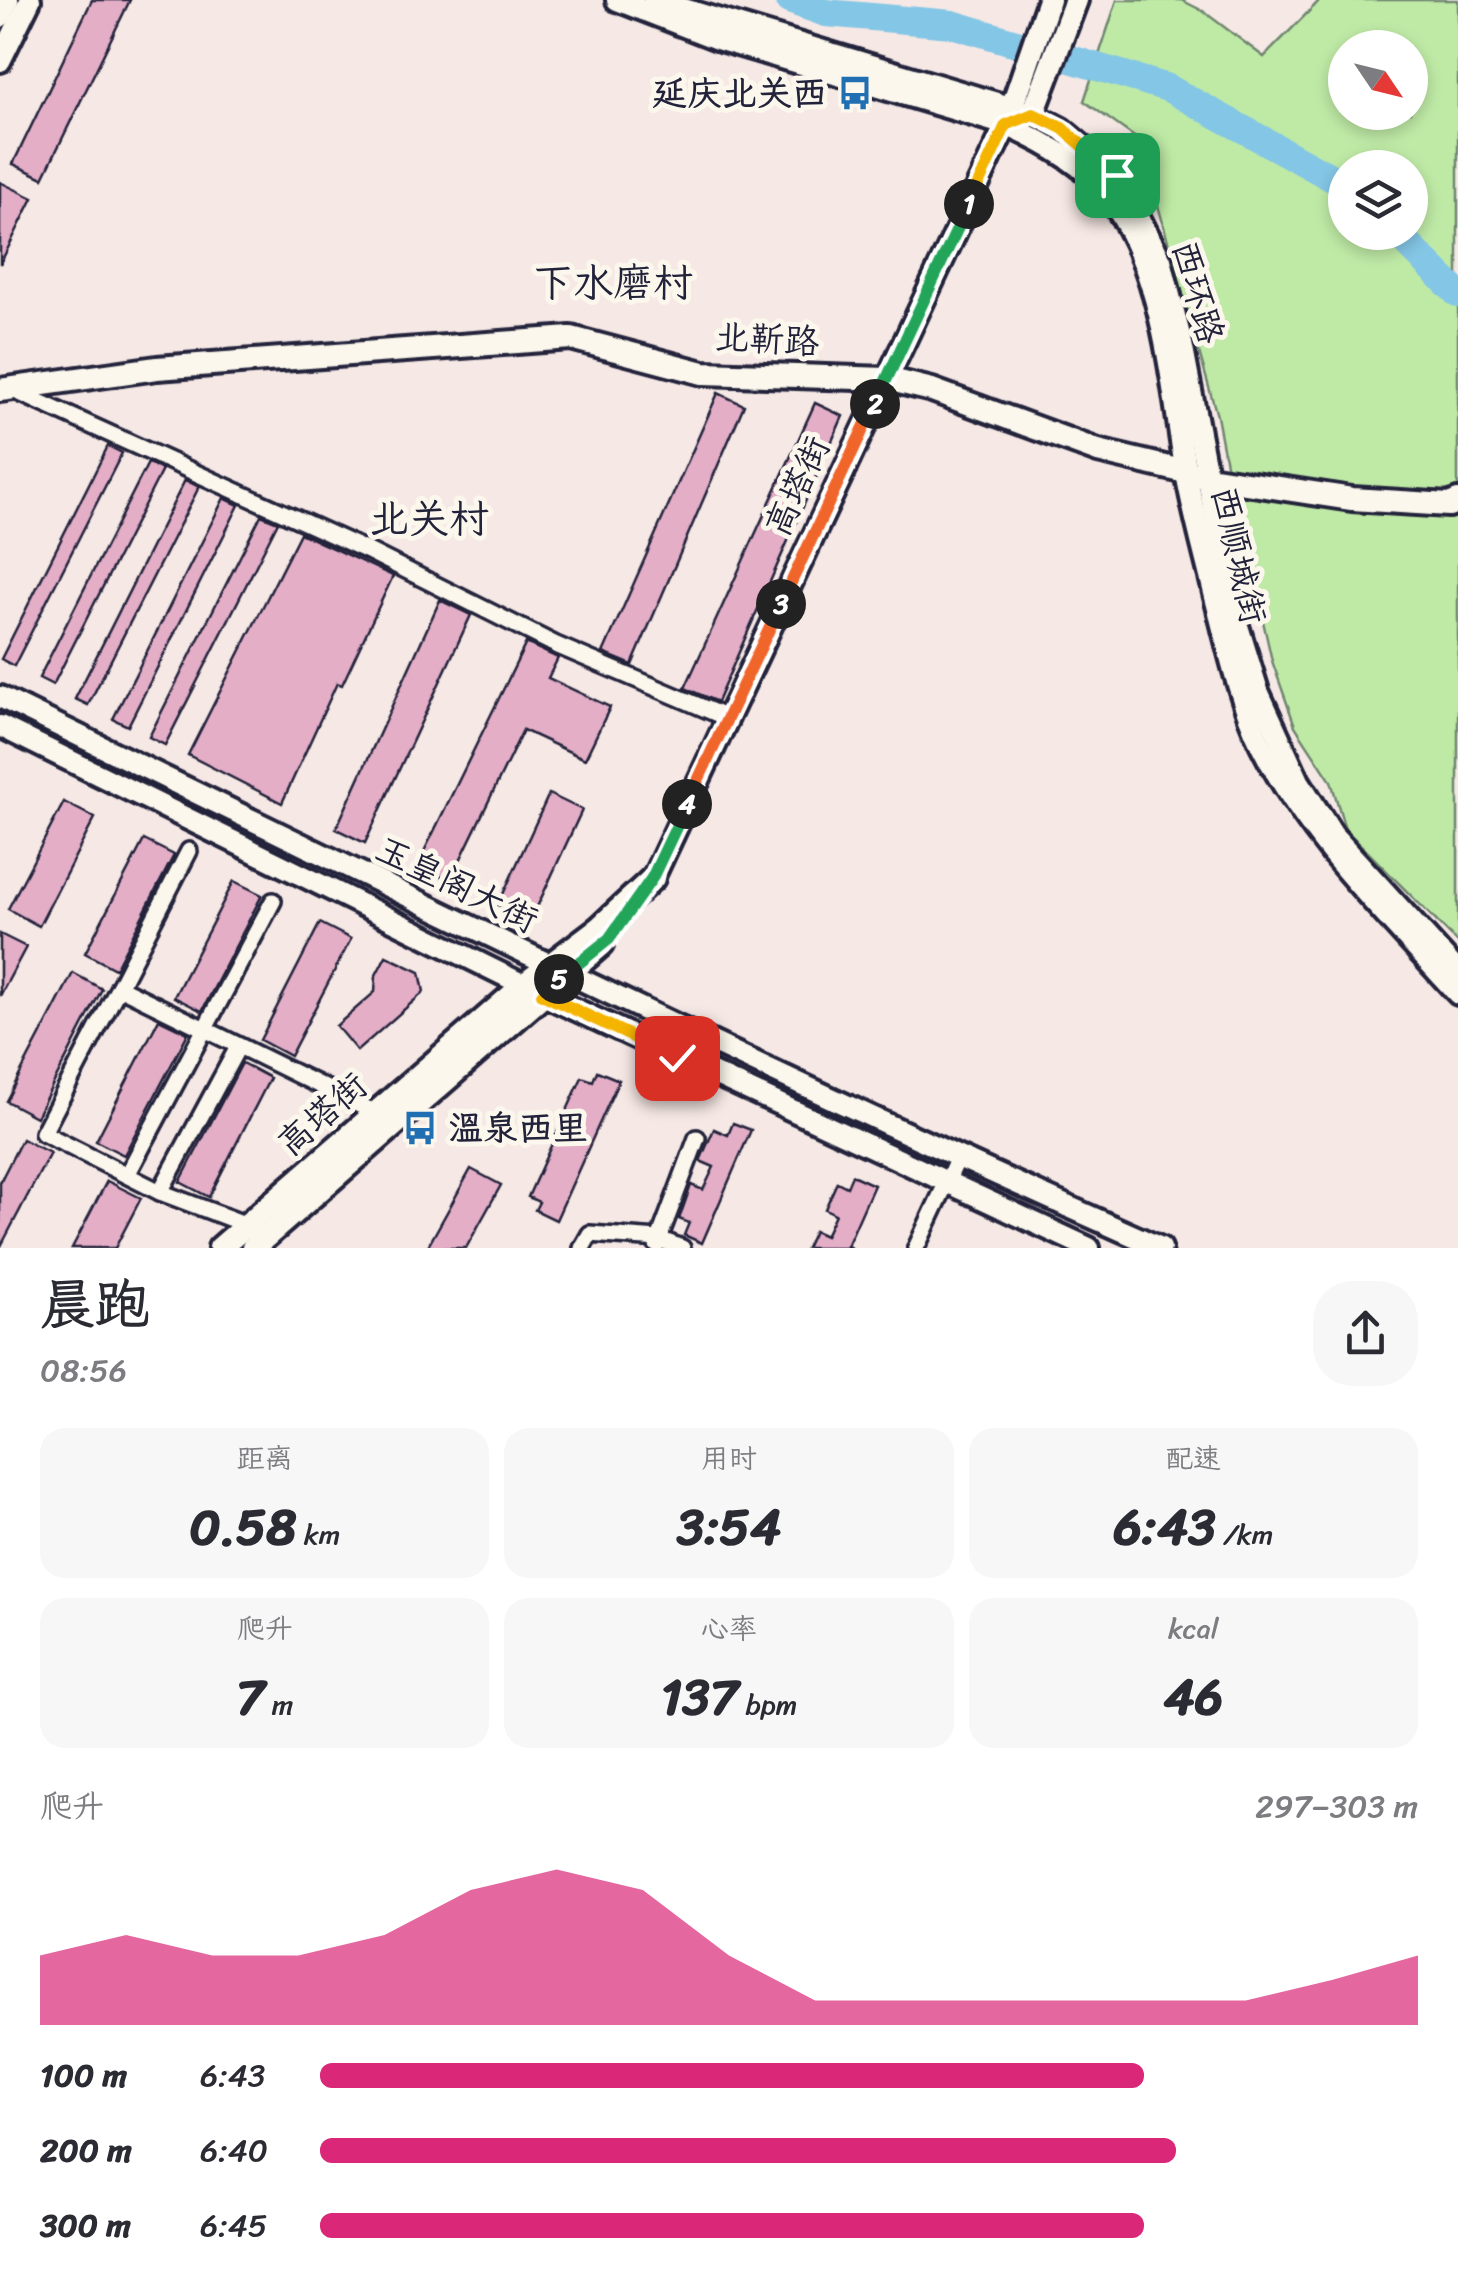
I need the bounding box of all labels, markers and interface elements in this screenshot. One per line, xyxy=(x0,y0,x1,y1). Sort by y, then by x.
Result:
north arrow xyxy=(1328,30,1428,130)
map controls xyxy=(1328,30,1428,250)
place label: 延庆北关西 xyxy=(652,62,827,124)
bus stop icon: 延庆北关西 xyxy=(836,74,874,112)
pin xyxy=(1075,133,1160,218)
icon: arrive xyxy=(1090,148,1145,203)
button: layers xyxy=(1328,150,1428,250)
pin: 1 xyxy=(944,179,994,229)
text: 1 xyxy=(963,179,975,228)
street label: 西环路 xyxy=(1154,233,1242,351)
district label: 下水磨村 xyxy=(533,247,693,318)
street label: 北靳路 xyxy=(713,305,821,373)
pin: 2 xyxy=(850,379,900,429)
text: 2 xyxy=(867,379,883,428)
street label: 高塔街 xyxy=(747,425,847,547)
street label: 西顺城街 xyxy=(1193,480,1285,630)
district label: 北关村 xyxy=(369,483,489,554)
pin: 3 xyxy=(756,579,806,629)
text: 3 xyxy=(773,579,789,628)
pin: 4 xyxy=(662,779,712,829)
text: 4 xyxy=(678,779,696,828)
street label: 玉皇阁大街 xyxy=(365,818,549,950)
pin: 5 xyxy=(534,954,584,1004)
text: 5 xyxy=(550,954,568,1003)
pin xyxy=(635,1016,720,1101)
icon: check xyxy=(650,1031,705,1086)
street label: 高塔街 xyxy=(262,1056,382,1172)
place label: 温泉西里 xyxy=(448,1097,588,1159)
bus stop icon: 温泉西里 xyxy=(401,1109,439,1147)
text: 晨跑 xyxy=(40,1256,150,1353)
button: share xyxy=(1313,1281,1418,1386)
text: 08:56 xyxy=(40,1342,127,1399)
text: 距离 xyxy=(237,1434,293,1483)
text: 用时 xyxy=(701,1434,757,1483)
text: 配速 xyxy=(1165,1434,1221,1483)
text: 0.58 xyxy=(189,1483,297,1572)
text: 3:54 xyxy=(677,1483,781,1572)
text: 6:43 xyxy=(1113,1483,1216,1572)
text: km xyxy=(297,1510,340,1559)
text: /km xyxy=(1216,1510,1273,1559)
text: 爬升 xyxy=(237,1604,293,1653)
text: 心率 xyxy=(701,1604,757,1653)
text: kcal xyxy=(1168,1604,1219,1653)
text: 7 xyxy=(236,1653,265,1742)
text: 137 xyxy=(661,1653,738,1742)
text: 46 xyxy=(1164,1653,1223,1742)
text: m xyxy=(265,1680,293,1729)
text: bpm xyxy=(738,1680,797,1729)
text: 爬升 xyxy=(40,1778,104,1835)
text: 297–303 m xyxy=(1255,1778,1418,1835)
text: 100 m xyxy=(40,2047,127,2104)
text: 6:43 xyxy=(200,2047,265,2104)
text: 200 m xyxy=(40,2122,132,2179)
text: 6:40 xyxy=(200,2122,268,2179)
text: 300 m xyxy=(40,2197,131,2254)
text: 6:45 xyxy=(200,2197,267,2254)

